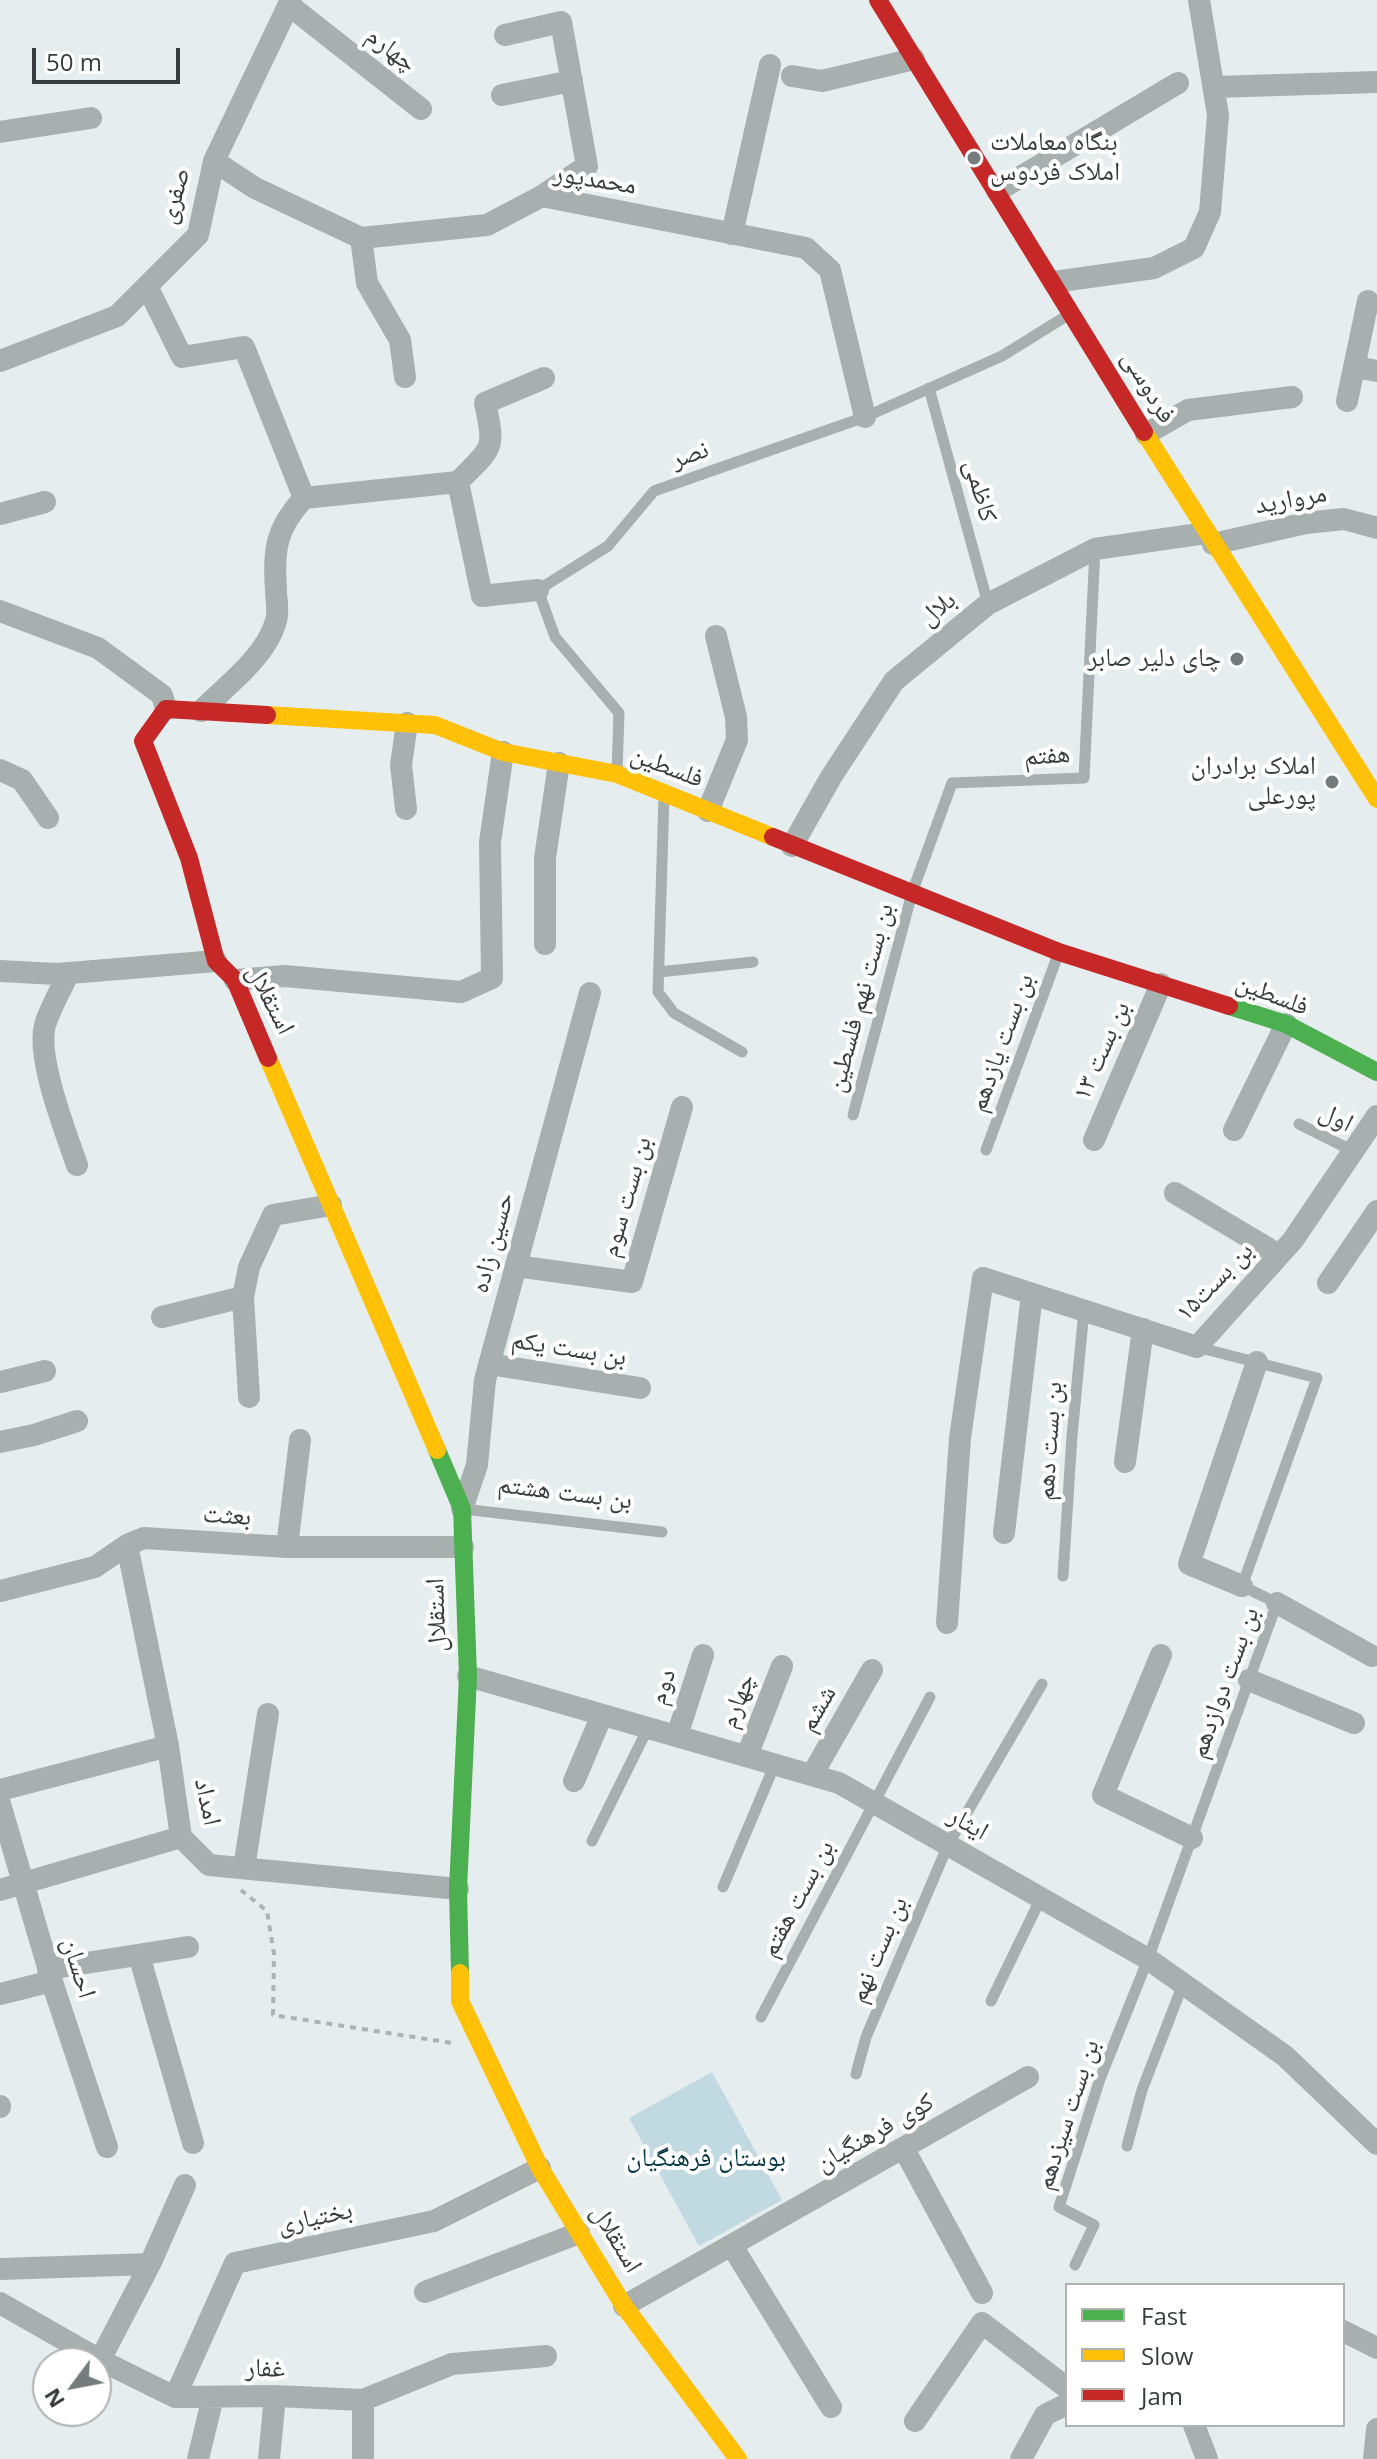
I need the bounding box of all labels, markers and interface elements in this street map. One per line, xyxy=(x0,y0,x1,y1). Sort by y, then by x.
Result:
street label: چهارم xyxy=(359,21,423,79)
scale bar xyxy=(36,32,184,82)
text: 50 m xyxy=(46,45,102,78)
place label: بنگاه معاملات املاک فردوس xyxy=(990,127,1120,188)
marker: بنگاه معاملات املاک فردوس xyxy=(965,149,983,167)
street label: محمدپور xyxy=(551,158,639,202)
street label: صفری xyxy=(152,164,198,228)
street label: فردوسی xyxy=(1114,345,1182,429)
street label: نصر xyxy=(667,434,713,476)
street label: کاظمی xyxy=(957,456,1003,526)
street label: مروارید xyxy=(1253,478,1329,522)
street label: بلال xyxy=(913,585,963,633)
place label: چای دلیر صابر xyxy=(1088,643,1221,675)
marker: چای دلیر صابر xyxy=(1228,650,1246,668)
street label: فلسطین xyxy=(626,739,708,795)
street label: هفتم xyxy=(1023,739,1071,773)
place label: املاک برادران پورعلی xyxy=(1191,751,1316,812)
marker: املاک برادران پورعلی xyxy=(1323,773,1341,791)
street label: بن بست نهم فلسطین xyxy=(821,900,901,1096)
street label: استقلال xyxy=(239,960,301,1040)
street label: فلسطین xyxy=(1231,967,1313,1023)
street label: بن بست یازدهم xyxy=(963,970,1041,1116)
street label: بن بست ۱۳ xyxy=(1066,997,1138,1105)
street label: اول xyxy=(1314,1096,1358,1140)
street label: بن بست سوم xyxy=(595,1133,659,1261)
street label: حسین زاده xyxy=(465,1189,521,1297)
street label: بن بست۱۵ xyxy=(1170,1236,1260,1328)
street label: بن بست یکم xyxy=(509,1325,629,1373)
street label: بن بست دهم xyxy=(1030,1380,1070,1502)
street label: بن بست هشتم xyxy=(496,1469,634,1517)
street label: بعثت xyxy=(202,1499,252,1533)
street label: استقلال xyxy=(420,1577,454,1653)
street label: بن بست دوازدهم xyxy=(1183,1603,1267,1763)
street label: دوم xyxy=(643,1665,683,1709)
street label: چهارم xyxy=(713,1669,763,1733)
street label: ششم xyxy=(792,1680,844,1738)
street label: امداد xyxy=(187,1776,227,1828)
street label: ایثار xyxy=(942,1800,994,1848)
street label: بن بست هفتم xyxy=(754,1835,842,1963)
street label: بن بست نهم xyxy=(843,1892,915,2008)
street label: احسان xyxy=(54,1934,102,2002)
street label: بن بست سیزدهم xyxy=(1029,2036,1107,2194)
street label: کوی فرهنگیان xyxy=(810,2087,940,2179)
park label: بوستان فرهنگیان xyxy=(626,2143,786,2175)
street label: بختیاری xyxy=(275,2195,355,2241)
street label: استقلال xyxy=(584,2199,648,2279)
legend xyxy=(1065,2283,1345,2427)
text: Fast xyxy=(1141,2299,1187,2332)
text: Slow xyxy=(1141,2339,1193,2372)
north arrow xyxy=(32,2347,112,2427)
street label: غفار xyxy=(245,2353,285,2385)
text: Jam xyxy=(1141,2379,1183,2412)
text: N xyxy=(36,2383,71,2414)

